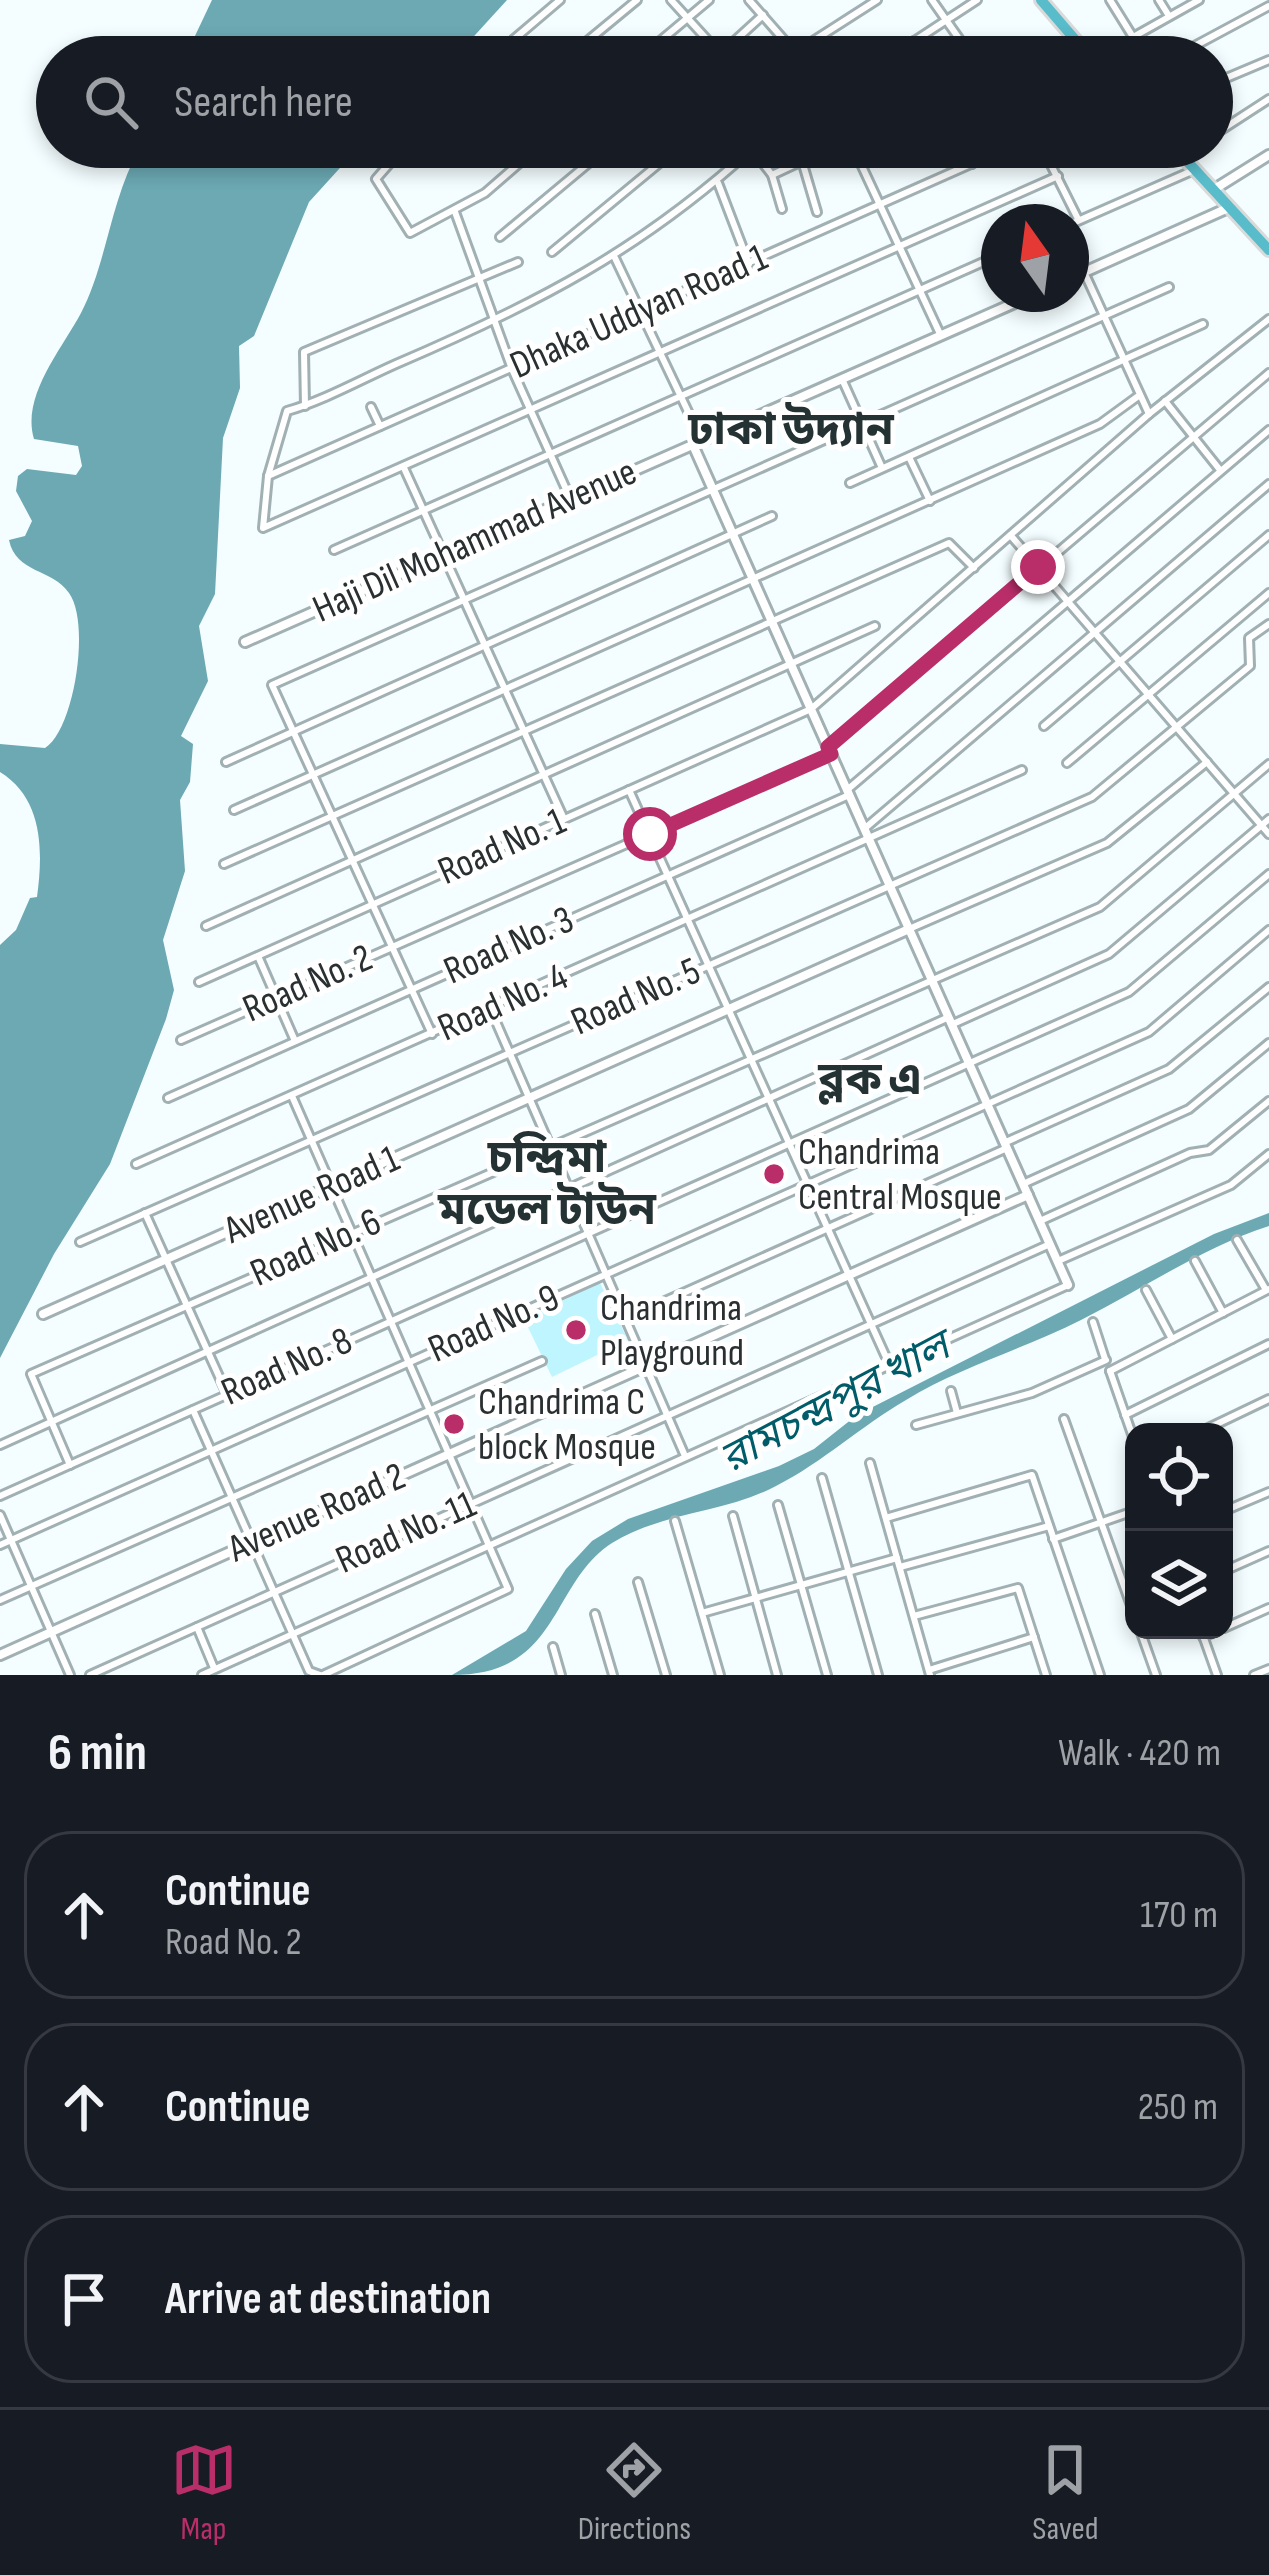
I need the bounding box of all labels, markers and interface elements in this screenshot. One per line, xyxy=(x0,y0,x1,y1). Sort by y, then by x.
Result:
search box xyxy=(36,36,1233,168)
icon: search xyxy=(78,69,144,135)
text: Search here xyxy=(174,75,353,130)
north arrow xyxy=(981,204,1089,312)
street label: Dhaka Uddyan Road 1 xyxy=(503,234,775,390)
district label: ঢাকা উদ্যান xyxy=(687,402,895,458)
street label: Haji Dil Mohammad Avenue xyxy=(306,449,644,633)
route end xyxy=(1011,540,1065,594)
street label: Road No. 1 xyxy=(431,798,573,896)
route start xyxy=(623,807,677,861)
street label: Road No. 3 xyxy=(437,897,581,995)
street label: Road No. 2 xyxy=(236,935,380,1033)
street label: Road No. 5 xyxy=(564,948,708,1046)
street label: Road No. 4 xyxy=(431,954,575,1052)
district label: ব্লক এ xyxy=(817,1053,922,1108)
place label: Chandrima Central Mosque xyxy=(798,1129,1002,1221)
district label: চন্দ্রিমা মডেল টাউন xyxy=(437,1130,657,1238)
street label: Avenue Road 1 xyxy=(216,1135,407,1255)
marker: Chandrima Central Mosque xyxy=(761,1161,787,1187)
street label: Road No. 6 xyxy=(244,1199,388,1297)
street label: Road No. 9 xyxy=(422,1275,566,1373)
place label: Chandrima Playground xyxy=(600,1285,744,1377)
marker: Chandrima Playground xyxy=(563,1317,589,1343)
street label: Road No. 8 xyxy=(215,1318,359,1416)
water label: রামচন্দ্রপুর খাল xyxy=(712,1318,965,1485)
place label: Chandrima C block Mosque xyxy=(478,1379,656,1471)
marker: Chandrima C block Mosque xyxy=(441,1411,467,1437)
map controls xyxy=(1125,1423,1233,1639)
button: locate xyxy=(1125,1423,1233,1531)
street label: Avenue Road 2 xyxy=(220,1453,413,1573)
street label: Road No. 11 xyxy=(329,1481,483,1585)
button: layers xyxy=(1125,1531,1233,1639)
text: 6 min xyxy=(48,1723,147,1784)
text: Walk · 420 m xyxy=(1058,1730,1221,1777)
text: Continue xyxy=(165,1864,311,1919)
icon: ahead xyxy=(51,1882,117,1948)
text: 170 m xyxy=(1140,1892,1218,1939)
text: Road No. 2 xyxy=(165,1919,302,1966)
icon: ahead xyxy=(51,2074,117,2140)
text: Continue xyxy=(165,2080,311,2135)
text: 250 m xyxy=(1138,2084,1218,2131)
icon: arrive xyxy=(51,2266,117,2332)
text: Arrive at destination xyxy=(165,2272,491,2327)
tab: Map xyxy=(171,2437,237,2549)
tab: Directions xyxy=(578,2437,691,2549)
tab: Saved xyxy=(1032,2437,1098,2549)

